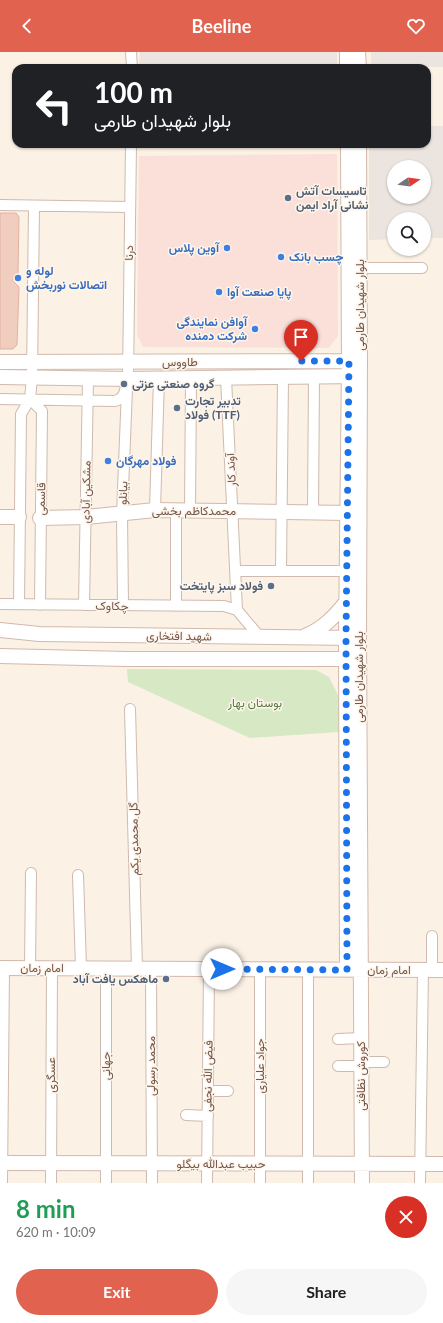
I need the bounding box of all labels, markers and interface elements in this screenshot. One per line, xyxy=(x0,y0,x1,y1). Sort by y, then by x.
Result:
icon: back xyxy=(16,15,38,37)
text: Beeline xyxy=(192,15,251,37)
icon: heart xyxy=(405,15,427,37)
text: 100 m xyxy=(94,75,173,109)
icon: left xyxy=(28,80,80,132)
text: بلوار شهیدان طارمی xyxy=(94,109,231,131)
north arrow xyxy=(387,160,431,204)
map controls xyxy=(387,160,431,256)
place label: تاسیسات آتش نشانی آراد ایمن xyxy=(296,183,369,213)
marker: تاسیسات آتش نشانی آراد ایمن xyxy=(283,193,293,203)
button: search xyxy=(387,212,431,256)
place label: آوین پلاس xyxy=(169,240,220,256)
marker: آوین پلاس xyxy=(222,243,232,253)
street label: درنا xyxy=(121,245,137,261)
place label: چسب بانک xyxy=(289,249,343,265)
marker: چسب بانک xyxy=(276,252,286,262)
street label: بلوار شهیدان طارمی xyxy=(352,259,368,351)
place label: لوله و اتصالات نوربخش xyxy=(26,263,107,293)
marker: لوله و اتصالات نوربخش xyxy=(13,273,23,283)
place label: پایا صنعت آوا xyxy=(227,284,291,300)
marker: پایا صنعت آوا xyxy=(214,287,224,297)
place label: آوافن نمایندگی شرکت دمنده xyxy=(177,314,248,344)
pin xyxy=(284,320,318,361)
marker: آوافن نمایندگی شرکت دمنده xyxy=(250,324,260,334)
icon: arrive xyxy=(290,326,312,348)
street label: طاووس xyxy=(162,354,198,370)
place label: گروه صنعتی عزتی xyxy=(132,376,215,392)
marker: گروه صنعتی عزتی xyxy=(119,379,129,389)
place label: تدبیر تجارت فولاد (TTF) xyxy=(185,393,241,423)
marker: تدبیر تجارت فولاد (TTF) xyxy=(172,403,182,413)
street label: آوند کار xyxy=(222,452,240,488)
place label: فولاد مهرگان xyxy=(116,453,177,469)
marker: فولاد مهرگان xyxy=(103,456,113,466)
street label: مشکین آبادی xyxy=(77,460,95,524)
street label: بیانلو xyxy=(115,481,131,505)
street label: قاسمی xyxy=(33,482,49,516)
street label: محمدکاظم بخشی xyxy=(152,503,236,519)
place label: فولاد سبز پایتخت xyxy=(180,578,263,594)
marker: فولاد سبز پایتخت xyxy=(266,581,276,591)
street label: چکاوک xyxy=(95,598,129,614)
street label: شهید افتخاری xyxy=(146,627,212,645)
street label: بلوار شهیدان طارمی xyxy=(351,631,367,723)
park label: بوستان بهار xyxy=(227,695,282,711)
street label: گل محمدی یکم xyxy=(125,802,143,876)
position arrow xyxy=(201,948,243,990)
street label: امام زمان xyxy=(20,960,64,976)
street label: امام زمان xyxy=(367,962,411,978)
place label: ماهکس یافت آباد xyxy=(73,971,158,986)
marker: ماهکس یافت آباد xyxy=(161,974,171,984)
street label: محمد رسولی xyxy=(143,1036,159,1096)
street label: جواد علیاری xyxy=(252,1038,268,1094)
street label: فیض الله نجفی xyxy=(199,1040,217,1112)
street label: کوروش نظافتی xyxy=(353,1041,369,1111)
street label: جهانی xyxy=(98,1052,114,1080)
street label: عسگری xyxy=(43,1057,59,1093)
street label: حبیب عبدالله بیگلو xyxy=(177,1156,265,1172)
text: 8 min xyxy=(16,1194,76,1223)
button: close xyxy=(385,1196,427,1238)
text: 620 m · 10:09 xyxy=(16,1224,96,1240)
button: Exit xyxy=(16,1269,218,1315)
button: Share xyxy=(226,1269,427,1315)

